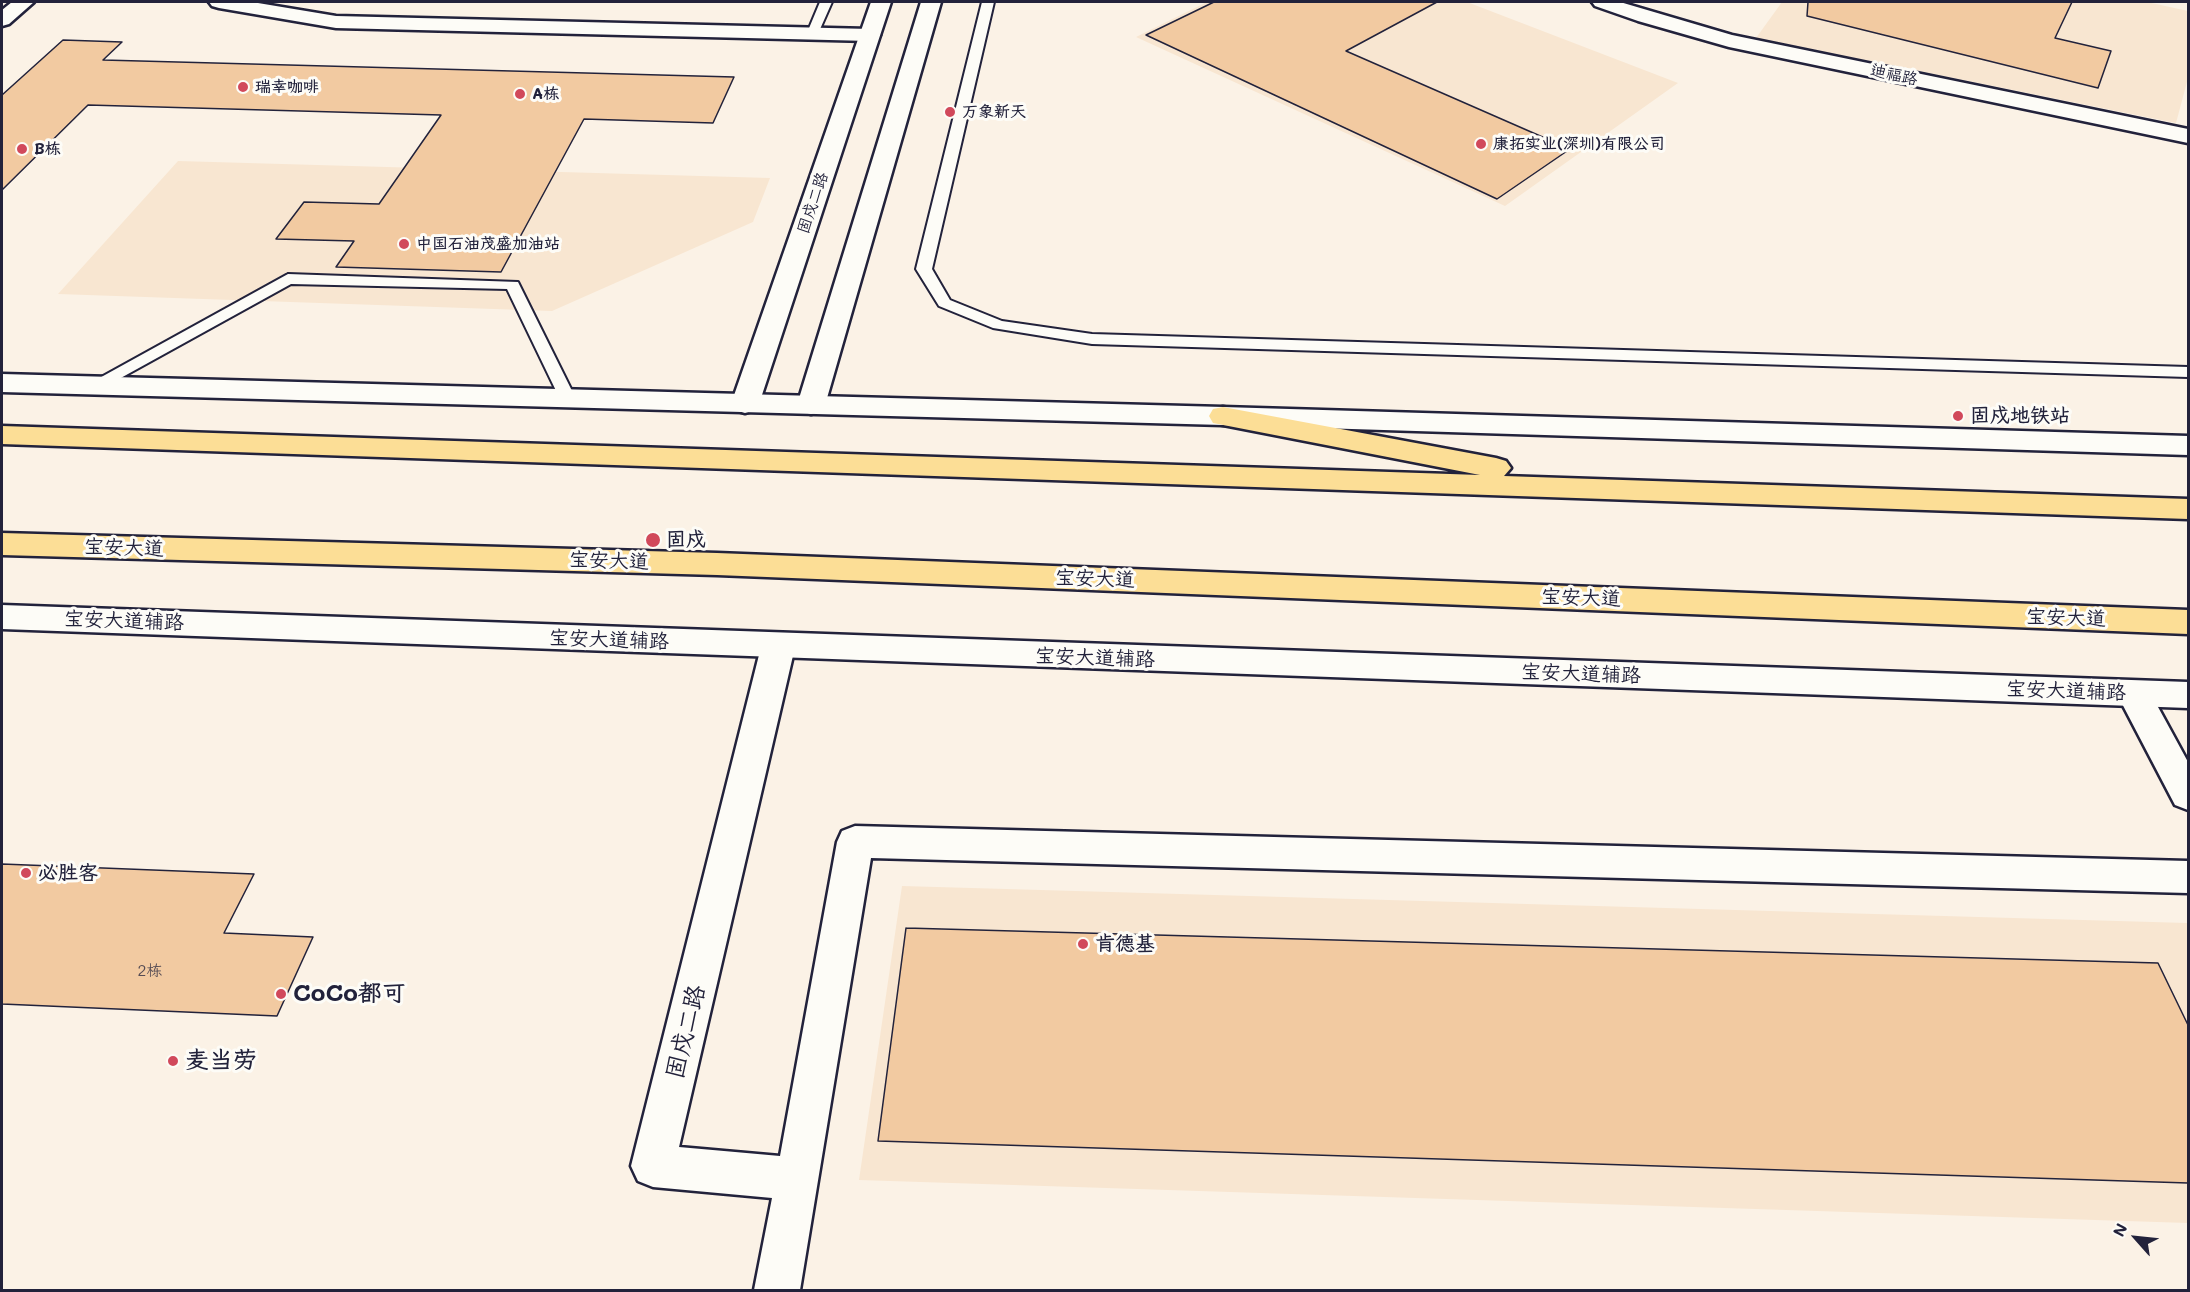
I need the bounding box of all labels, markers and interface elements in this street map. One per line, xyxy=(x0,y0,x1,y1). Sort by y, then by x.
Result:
street label: 迪福路 xyxy=(1869,61,1919,89)
place label: 瑞幸咖啡 xyxy=(255,77,319,97)
marker: 瑞幸咖啡 xyxy=(236,80,250,94)
place label: A栋 xyxy=(532,84,559,104)
marker: A栋 xyxy=(513,87,527,101)
place label: 万象新天 xyxy=(962,102,1026,122)
marker: 万象新天 xyxy=(943,105,957,119)
place label: 康拓实业(深圳)有限公司 xyxy=(1493,134,1665,154)
marker: 康拓实业(深圳)有限公司 xyxy=(1474,137,1488,151)
place label: B栋 xyxy=(34,139,61,159)
marker: B栋 xyxy=(15,142,29,156)
street label: 固戍二路 xyxy=(794,170,832,236)
place label: 中国石油茂盛加油站 xyxy=(416,234,560,254)
marker: 中国石油茂盛加油站 xyxy=(397,237,411,251)
place label: 固戍地铁站 xyxy=(1970,404,2070,428)
marker: 固戍地铁站 xyxy=(1951,409,1965,423)
place label: 固戍 xyxy=(666,528,706,552)
marker: 固戍 xyxy=(644,531,662,549)
street label: 宝安大道 xyxy=(84,535,164,561)
street label: 宝安大道 xyxy=(569,548,649,574)
street label: 宝安大道 xyxy=(1055,566,1135,592)
street label: 宝安大道 xyxy=(1541,585,1621,611)
street label: 宝安大道 xyxy=(2026,605,2106,631)
street label: 宝安大道辅路 xyxy=(64,607,184,635)
street label: 宝安大道辅路 xyxy=(549,626,669,654)
street label: 宝安大道辅路 xyxy=(1035,644,1155,672)
street label: 宝安大道辅路 xyxy=(1521,660,1641,688)
street label: 宝安大道辅路 xyxy=(2006,677,2126,705)
place label: 必胜客 xyxy=(38,861,98,885)
marker: 必胜客 xyxy=(19,866,33,880)
place label: 肯德基 xyxy=(1095,932,1155,956)
marker: 肯德基 xyxy=(1076,937,1090,951)
house number: 2栋 xyxy=(138,961,162,981)
place label: CoCo都可 xyxy=(293,980,406,1008)
street label: 固戍二路 xyxy=(660,982,712,1082)
marker: CoCo都可 xyxy=(274,987,288,1001)
place label: 麦当劳 xyxy=(185,1047,257,1075)
marker: 麦当劳 xyxy=(166,1054,180,1068)
north arrow xyxy=(2106,1208,2166,1268)
text: N xyxy=(2107,1219,2132,1240)

